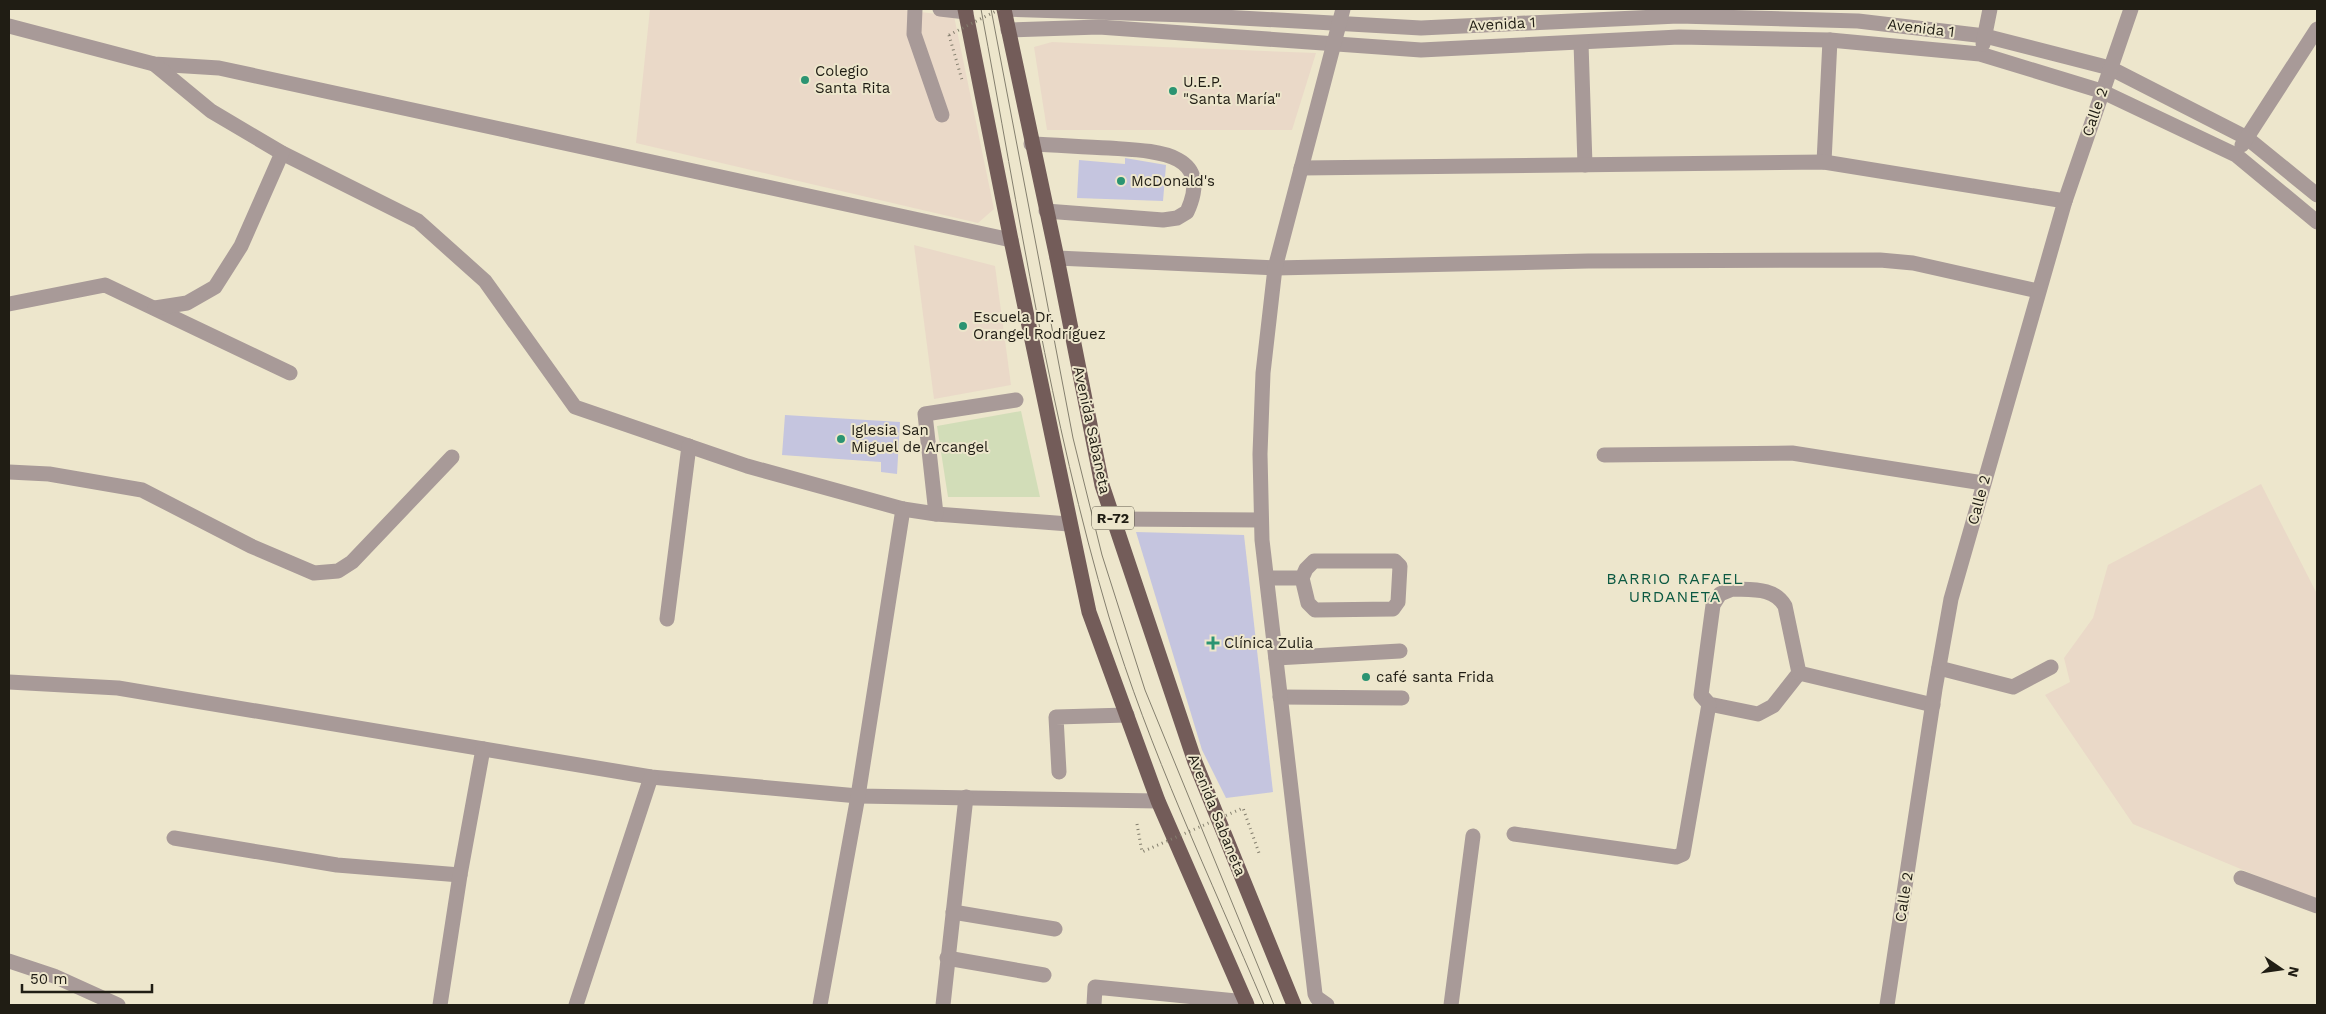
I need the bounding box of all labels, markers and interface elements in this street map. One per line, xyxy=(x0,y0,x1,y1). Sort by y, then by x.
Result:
street label: Avenida 1 xyxy=(1468,13,1536,35)
street label: Avenida 1 xyxy=(1886,15,1956,41)
place label: Colegio Santa Rita xyxy=(815,62,891,97)
place label: U.E.P. "Santa María" xyxy=(1183,73,1281,108)
marker: Colegio Santa Rita xyxy=(799,74,811,86)
marker: U.E.P. "Santa María" xyxy=(1167,85,1179,97)
street label: Calle 2 xyxy=(2078,85,2112,139)
place label: McDonald's xyxy=(1131,172,1215,190)
marker: McDonald's xyxy=(1115,175,1127,187)
place label: Escuela Dr. Orangel Rodríguez xyxy=(973,308,1106,343)
marker: Escuela Dr. Orangel Rodríguez xyxy=(957,320,969,332)
street label: Avenida Sabaneta xyxy=(1070,364,1114,496)
place label: Iglesia San Miguel de Arcangel xyxy=(851,421,989,456)
marker: Iglesia San Miguel de Arcangel xyxy=(835,433,847,445)
street label: Calle 2 xyxy=(1964,473,1994,527)
road number: R-72 xyxy=(1092,506,1134,530)
district label: BARRIO RAFAEL URDANETA xyxy=(1606,569,1744,606)
place label: Clínica Zulia xyxy=(1224,634,1314,652)
marker: Clínica Zulia xyxy=(1206,636,1220,650)
place label: café santa Frida xyxy=(1376,668,1494,686)
marker: café santa Frida xyxy=(1360,671,1372,683)
street label: Avenida Sabaneta xyxy=(1184,751,1250,879)
street label: Calle 2 xyxy=(1891,871,1917,923)
north arrow xyxy=(2256,944,2306,994)
scale bar xyxy=(22,962,152,994)
text: N xyxy=(2285,965,2303,979)
text: 50 m xyxy=(30,970,67,988)

